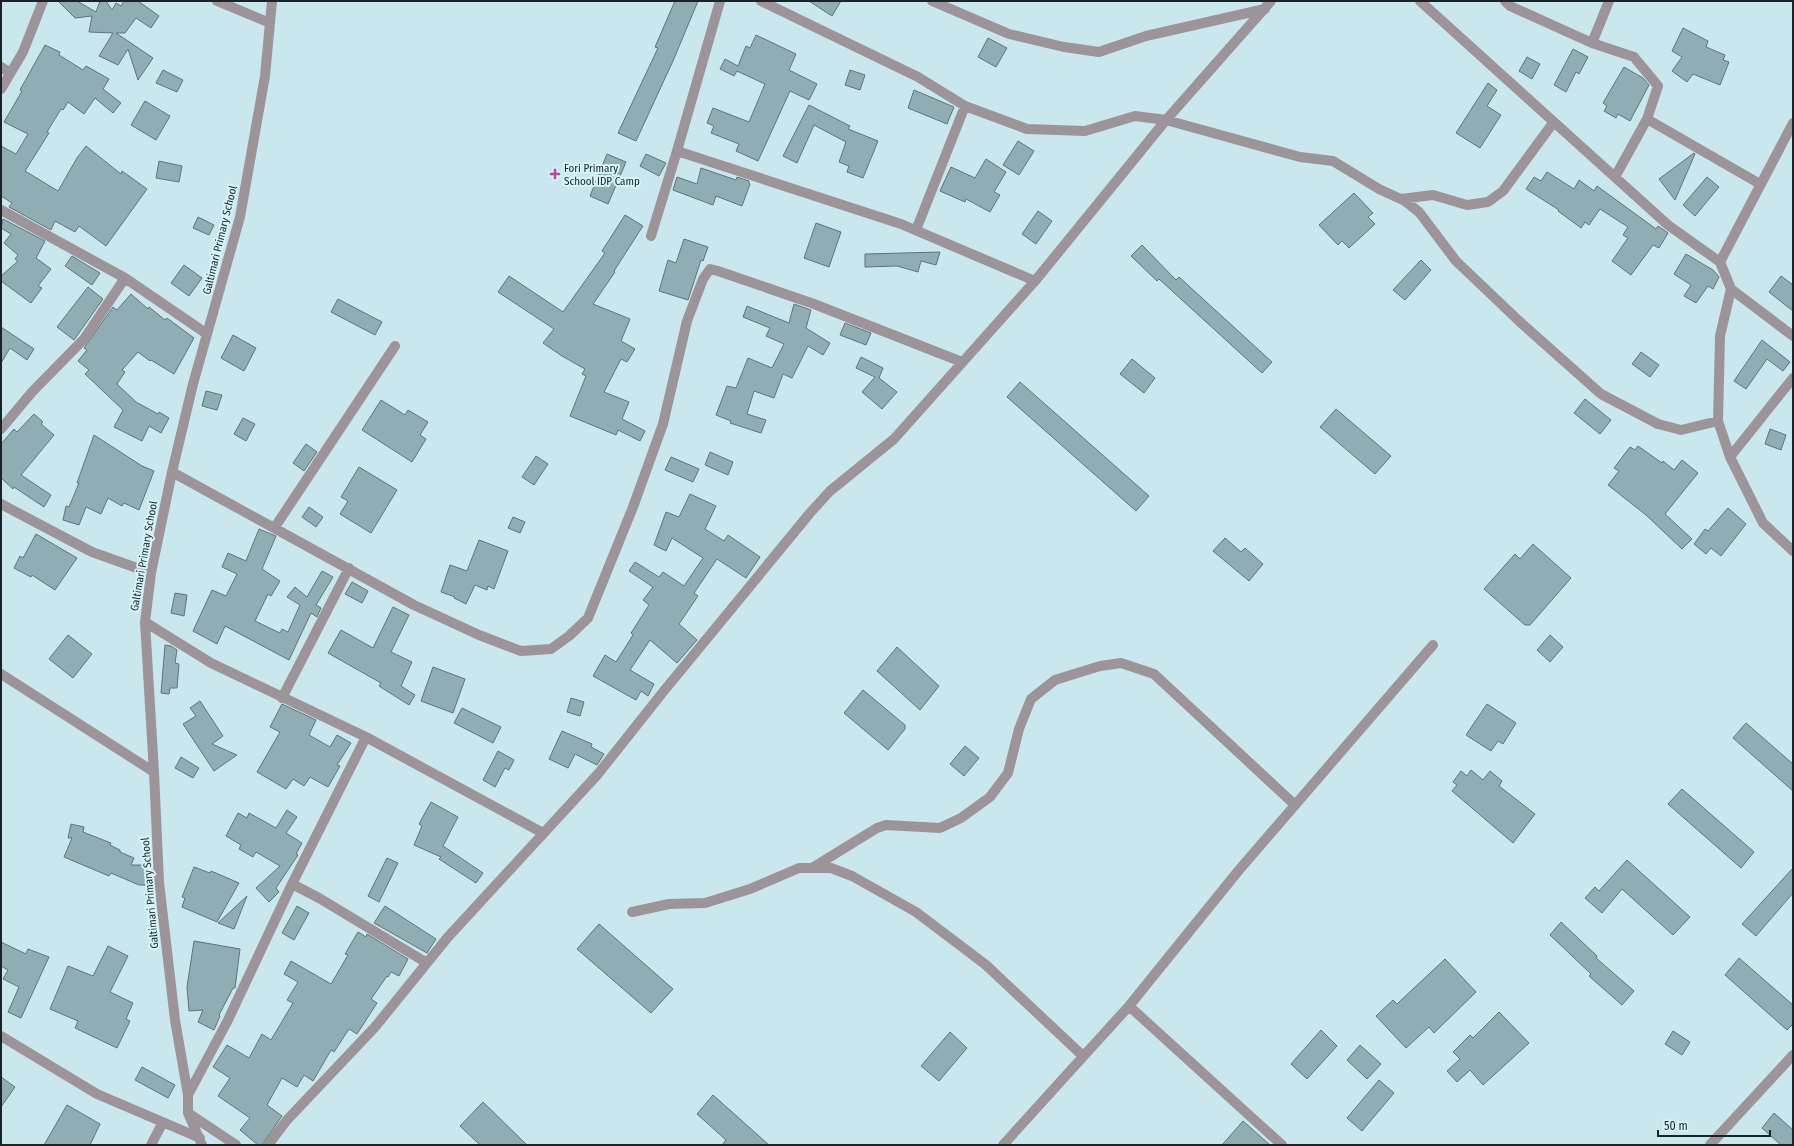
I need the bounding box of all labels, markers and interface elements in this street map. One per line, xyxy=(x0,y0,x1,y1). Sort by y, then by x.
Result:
place label: Fori Primary School IDP Camp xyxy=(564,162,640,188)
marker: Fori Primary School IDP Camp xyxy=(549,168,561,180)
street label: Galtimari Primary School xyxy=(200,184,240,296)
street label: Galtimari Primary School xyxy=(128,500,160,612)
street label: Galtimari Primary School xyxy=(139,837,161,949)
scale bar xyxy=(1658,1112,1770,1138)
text: 50 m xyxy=(1664,1119,1688,1133)

